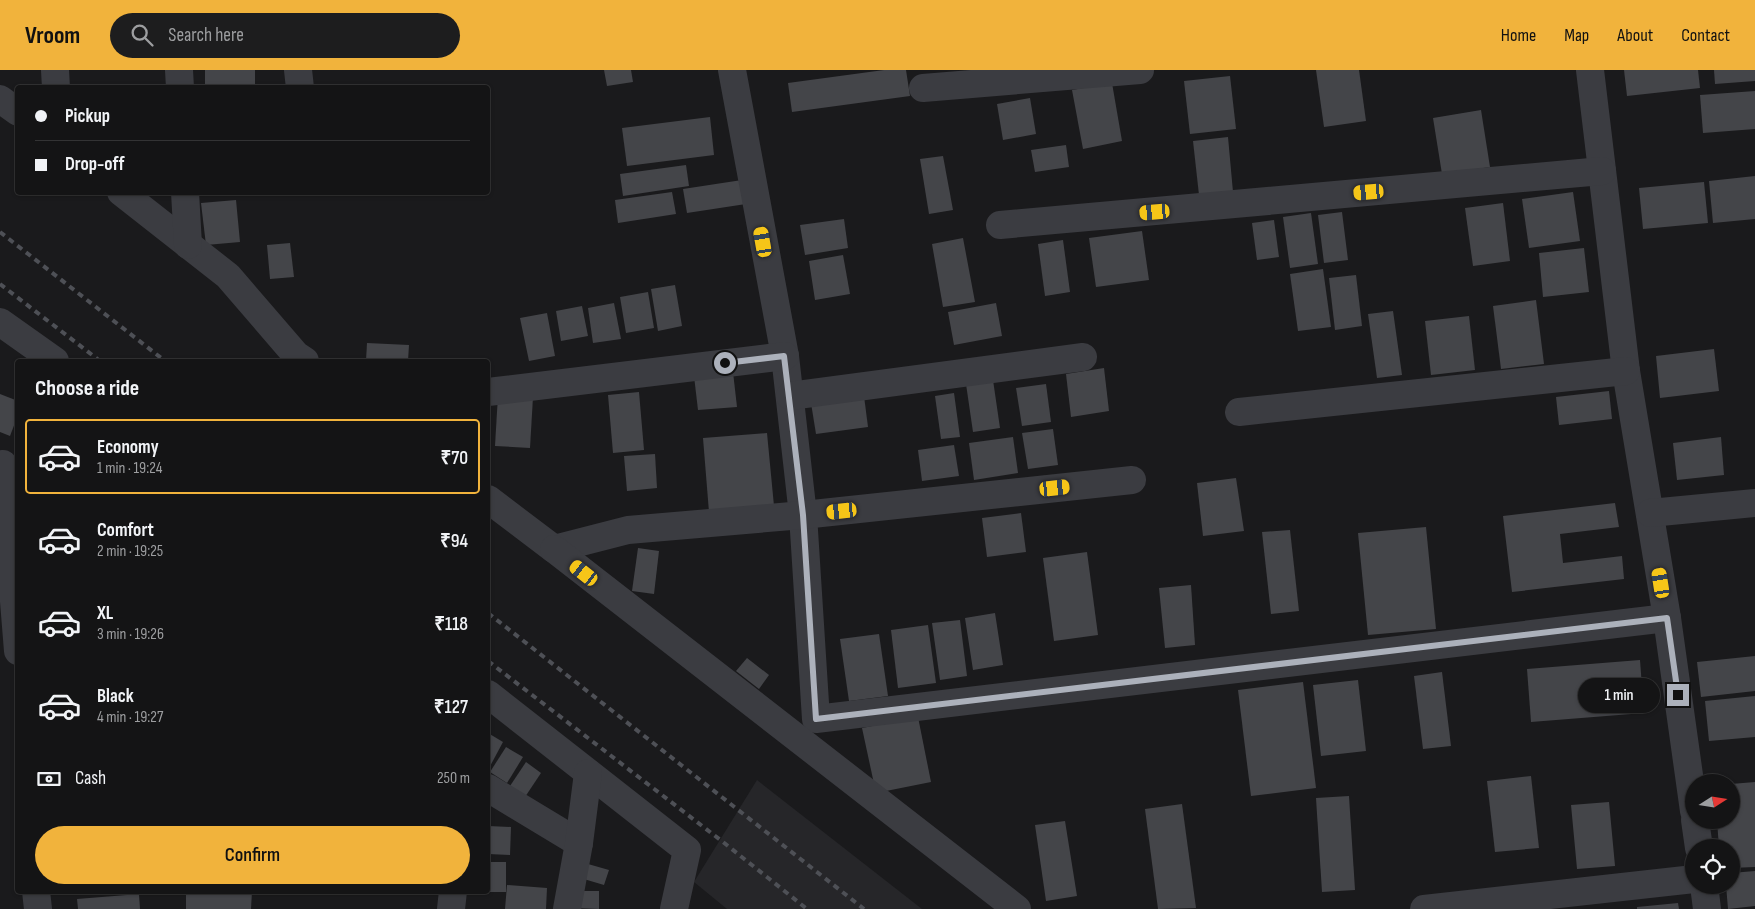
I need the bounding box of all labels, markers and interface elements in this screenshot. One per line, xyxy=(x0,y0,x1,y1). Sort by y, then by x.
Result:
search box xyxy=(110,13,460,58)
text: Vroom xyxy=(25,21,80,50)
icon: search xyxy=(128,21,156,49)
text: Search here xyxy=(168,24,244,47)
text: Home xyxy=(1501,25,1536,46)
text: Map xyxy=(1564,25,1589,46)
text: About xyxy=(1617,25,1653,46)
text: Contact xyxy=(1681,25,1730,46)
text: Pickup xyxy=(65,105,110,128)
text: Drop-off xyxy=(65,153,125,176)
car xyxy=(1353,183,1384,201)
car xyxy=(1139,203,1170,221)
car xyxy=(753,226,772,258)
route start xyxy=(714,352,736,374)
text: Choose a ride xyxy=(35,375,139,402)
icon: car xyxy=(37,434,82,479)
text: Economy xyxy=(97,436,159,459)
text: ₹70 xyxy=(440,447,468,470)
text: 1 min · 19:24 xyxy=(97,459,162,478)
car xyxy=(1039,479,1070,497)
car xyxy=(826,502,857,520)
icon: car xyxy=(37,517,82,562)
text: Comfort xyxy=(97,519,154,542)
text: ₹94 xyxy=(440,530,468,553)
text: 2 min · 19:25 xyxy=(97,542,163,561)
car xyxy=(567,558,600,588)
car xyxy=(1651,567,1670,599)
icon: car xyxy=(37,600,82,645)
text: XL xyxy=(97,602,113,625)
text: ₹118 xyxy=(434,613,468,636)
text: 3 min · 19:26 xyxy=(97,625,164,644)
callout: 1 min xyxy=(1578,678,1660,712)
icon: car xyxy=(37,683,82,728)
route end xyxy=(1667,684,1689,706)
text: Black xyxy=(97,685,134,708)
text: 1 min xyxy=(1604,686,1634,705)
text: ₹127 xyxy=(434,696,468,719)
text: 4 min · 19:27 xyxy=(97,708,163,727)
icon: cash xyxy=(35,765,63,793)
text: Cash xyxy=(75,767,106,790)
text: 250 m xyxy=(437,769,470,788)
north arrow xyxy=(1685,774,1740,829)
map controls xyxy=(1685,774,1740,894)
button: Confirm xyxy=(35,826,470,884)
button: locate xyxy=(1685,839,1740,894)

